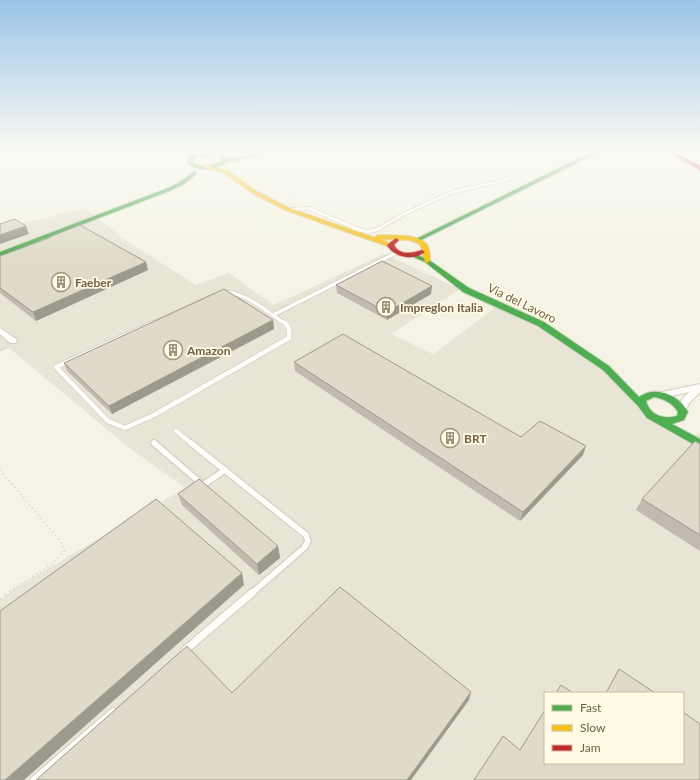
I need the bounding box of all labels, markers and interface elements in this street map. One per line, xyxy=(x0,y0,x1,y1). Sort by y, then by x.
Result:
building icon: Faeber xyxy=(50,271,72,293)
place label: Faeber xyxy=(75,275,112,290)
street label: Via del Lavoro xyxy=(485,280,559,326)
building icon: Impreglon Italia xyxy=(375,296,397,318)
place label: Impreglon Italia xyxy=(400,300,483,315)
building icon: Amazon xyxy=(162,339,184,361)
place label: Amazon xyxy=(186,343,231,358)
building icon: BRT xyxy=(439,427,461,449)
place label: BRT xyxy=(464,431,487,446)
legend xyxy=(544,692,684,764)
text: Fast xyxy=(580,700,602,715)
text: Slow xyxy=(580,720,606,735)
text: Jam xyxy=(580,740,601,755)

